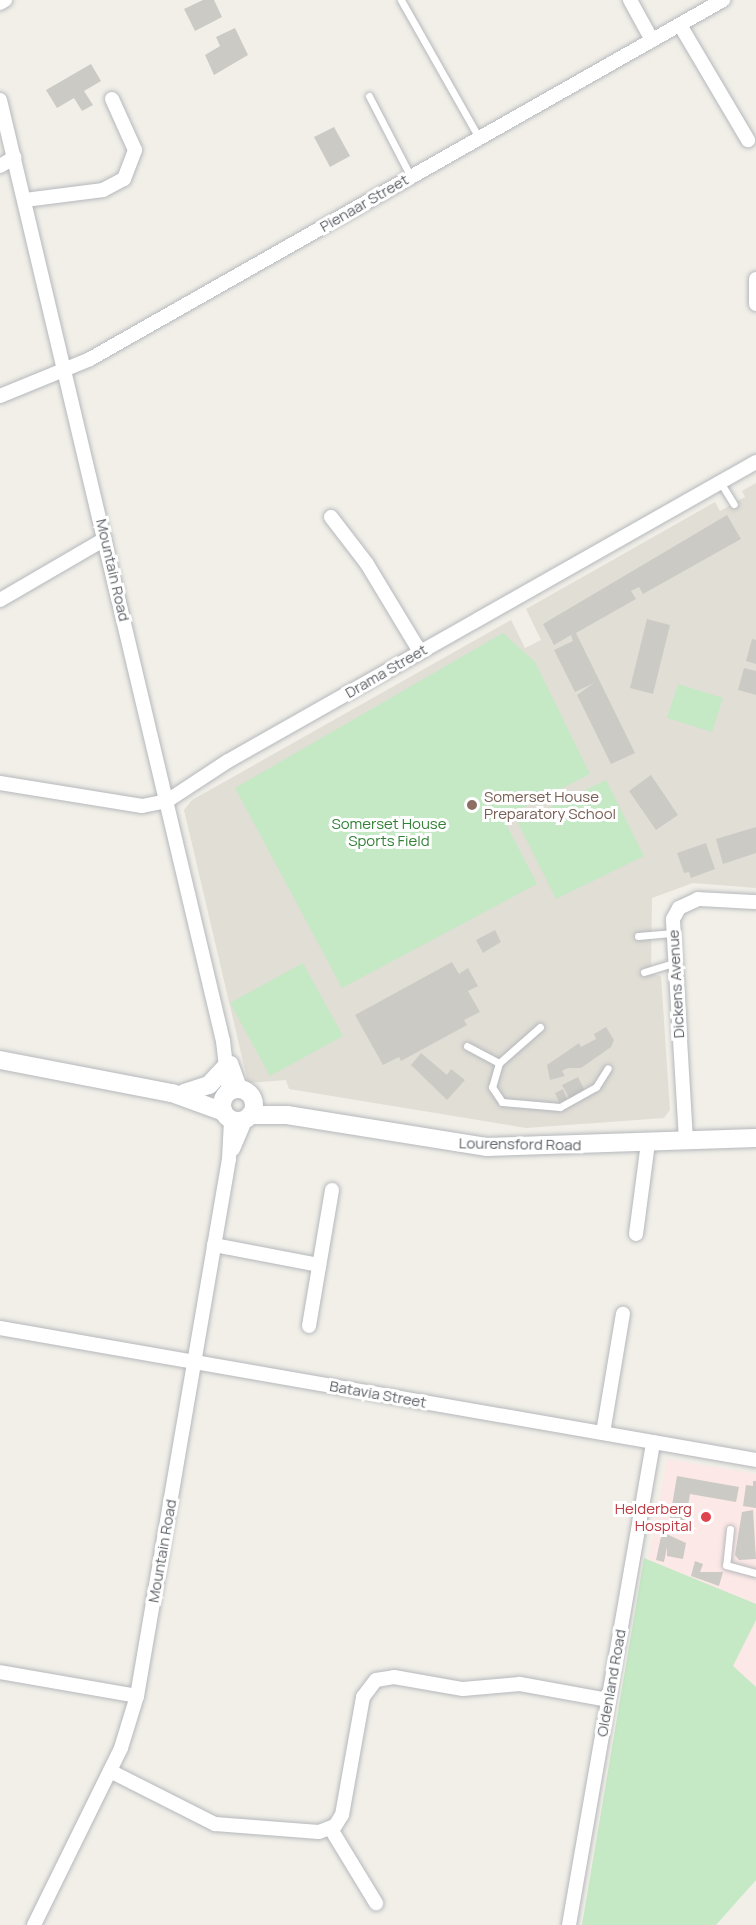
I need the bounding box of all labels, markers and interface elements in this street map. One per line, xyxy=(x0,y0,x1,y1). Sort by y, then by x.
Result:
street label: Pienaar Street xyxy=(317,170,411,236)
street label: Mountain Road xyxy=(92,517,134,623)
street label: Drama Street xyxy=(342,640,430,702)
place label: Somerset House Preparatory School xyxy=(484,787,616,822)
marker: Somerset House Preparatory School xyxy=(465,798,479,812)
park label: Somerset House Sports Field xyxy=(331,814,447,849)
street label: Dickens Avenue xyxy=(664,929,688,1039)
street label: Lourensford Road xyxy=(459,1134,581,1154)
street label: Batavia Street xyxy=(328,1377,428,1411)
street label: Mountain Road xyxy=(144,1498,180,1604)
place label: Helderberg Hospital xyxy=(615,1499,692,1534)
marker: Helderberg Hospital xyxy=(697,1508,715,1526)
street label: Oldenland Road xyxy=(593,1628,629,1738)

